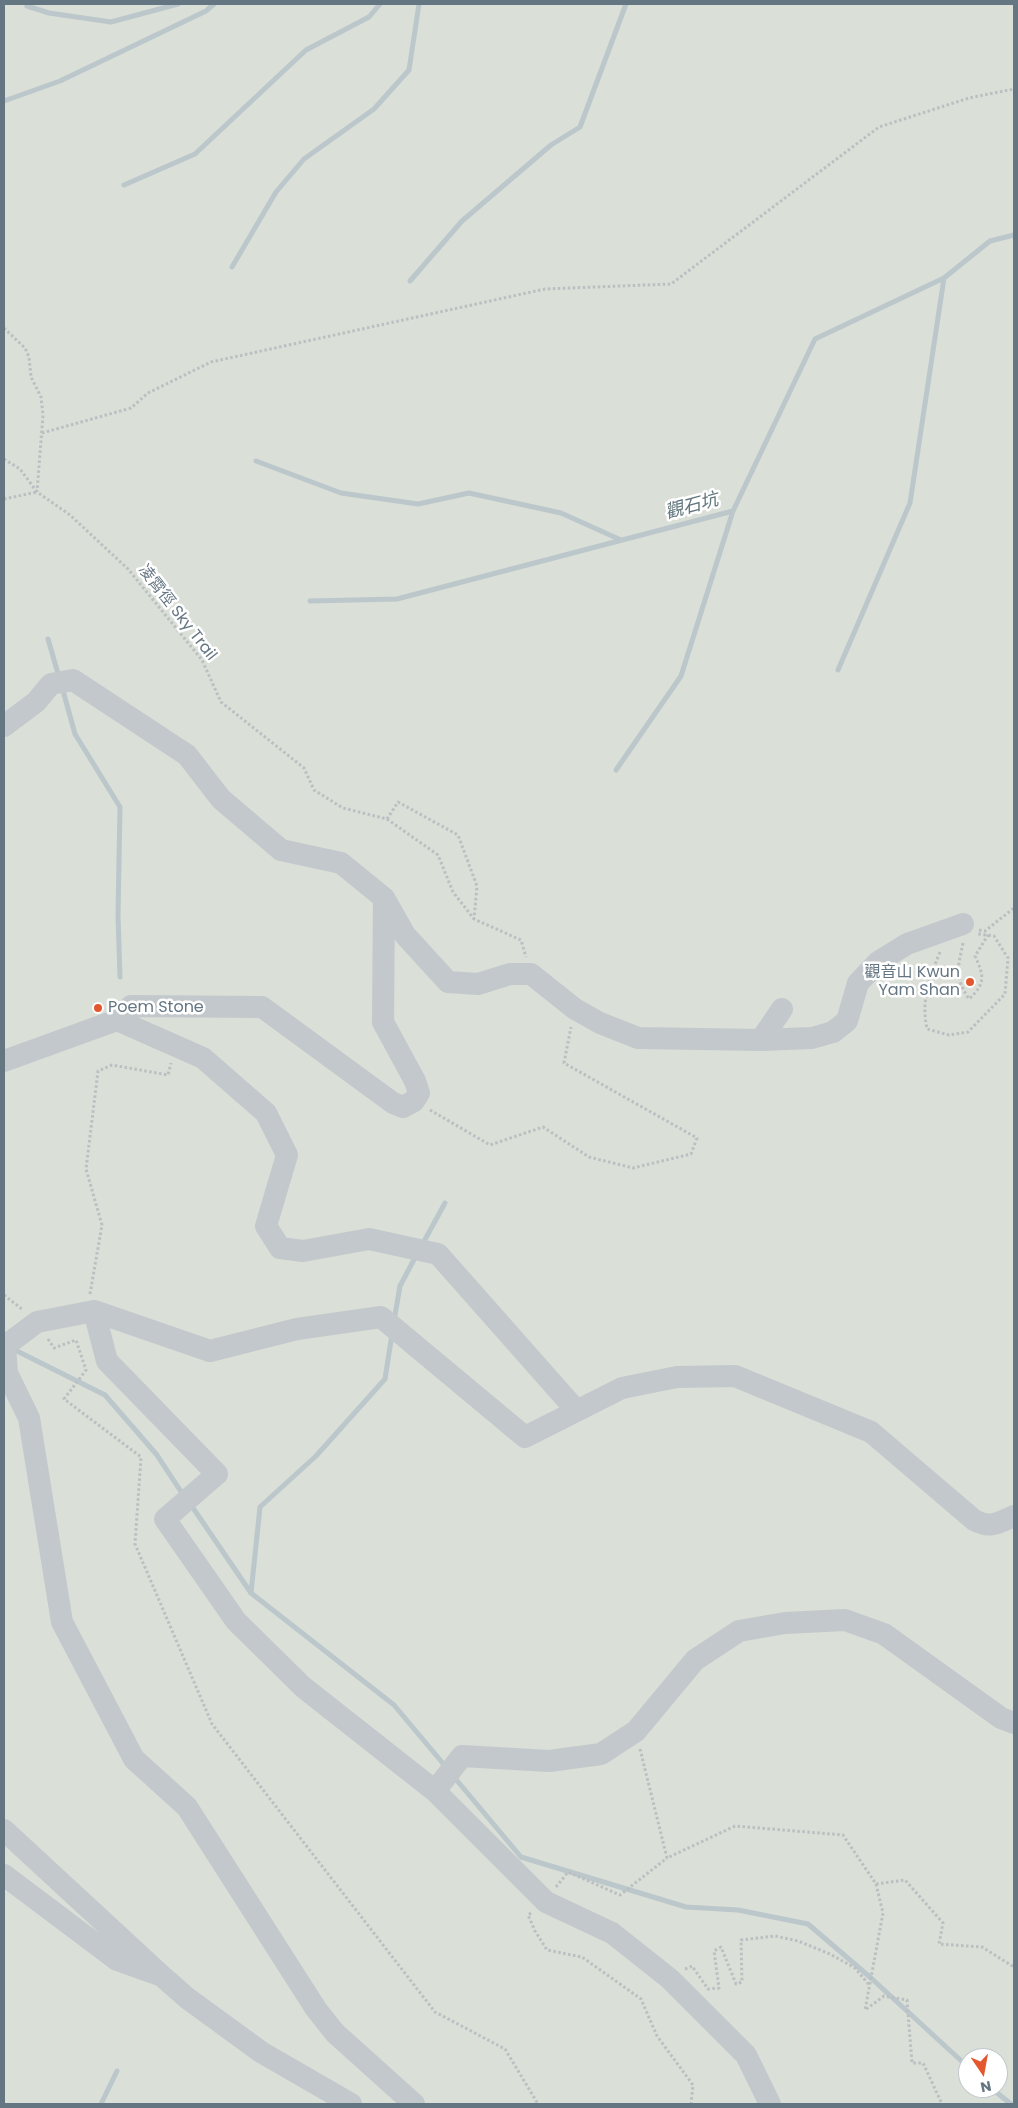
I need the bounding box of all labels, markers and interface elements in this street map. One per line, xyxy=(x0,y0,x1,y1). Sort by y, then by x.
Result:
water label: 觀石坑 xyxy=(663,490,721,524)
street label: 凌霄徑 Sky Trail xyxy=(134,561,220,665)
place label: 觀音山 Kwun Yam Shan xyxy=(865,963,960,1001)
marker: 觀音山 Kwun Yam Shan xyxy=(964,976,976,988)
place label: Poem Stone xyxy=(108,998,204,1018)
marker: Poem Stone xyxy=(92,1002,104,1014)
north arrow xyxy=(958,2048,1008,2098)
text: N xyxy=(979,2076,993,2098)

